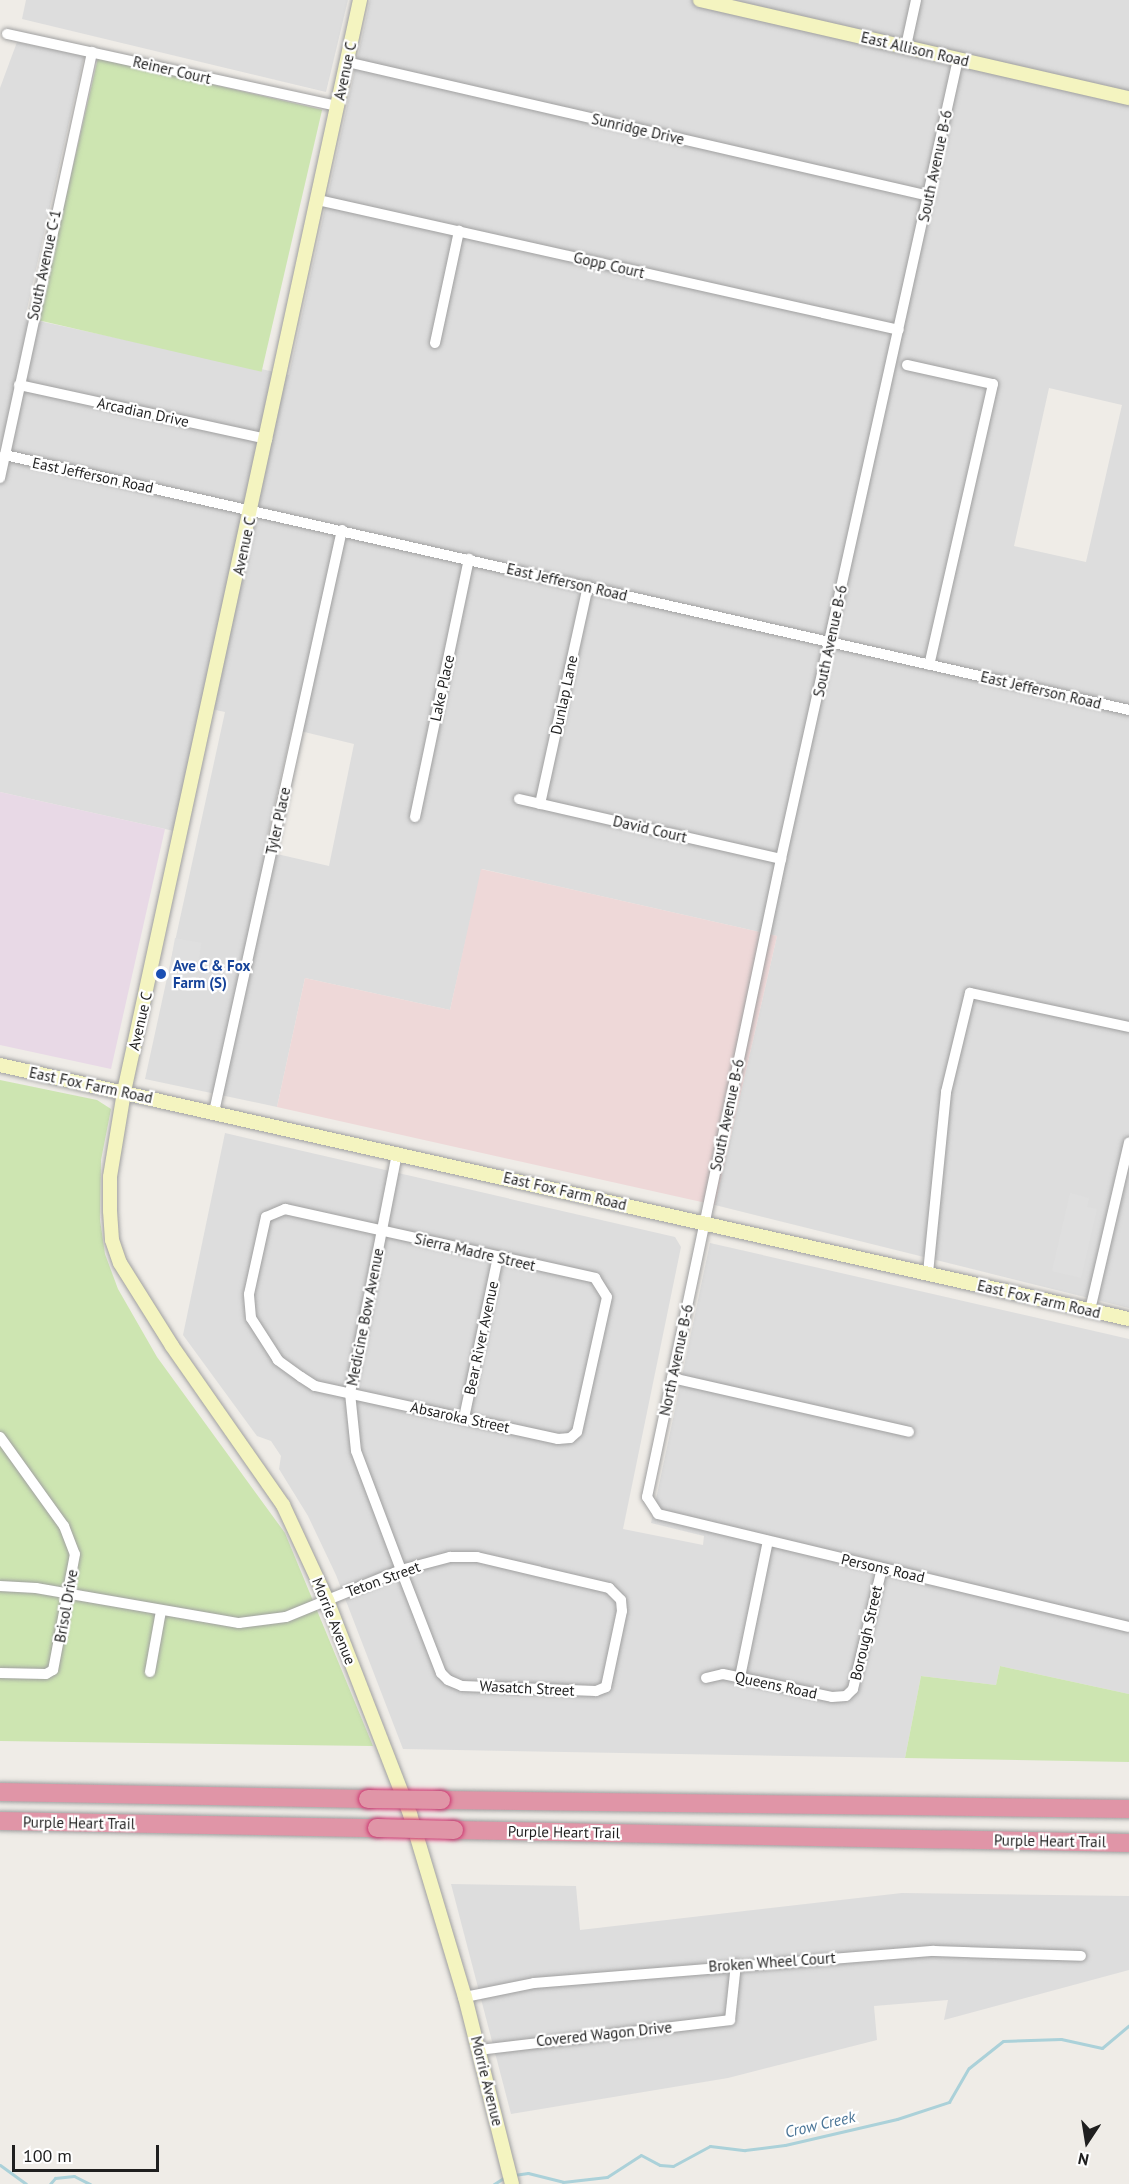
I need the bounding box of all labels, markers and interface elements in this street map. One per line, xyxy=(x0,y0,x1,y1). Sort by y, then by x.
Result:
street label: East Allison Road xyxy=(859,28,971,70)
street label: Avenue C xyxy=(330,40,360,102)
street label: Reiner Court xyxy=(131,52,213,88)
street label: South Avenue B-6 xyxy=(914,108,956,224)
street label: Sunridge Drive xyxy=(590,110,686,148)
street label: South Avenue C-1 xyxy=(23,208,65,322)
street label: Gopp Court xyxy=(572,248,646,282)
street label: Arcadian Drive xyxy=(95,393,191,431)
street label: East Jefferson Road xyxy=(31,453,155,497)
street label: Avenue C xyxy=(229,515,259,577)
street label: East Jefferson Road xyxy=(505,559,629,605)
street label: South Avenue B-6 xyxy=(809,583,851,699)
street label: Lake Place xyxy=(426,653,458,723)
street label: Dunlap Lane xyxy=(547,654,581,736)
street label: East Jefferson Road xyxy=(979,667,1103,713)
street label: Tyler Place xyxy=(262,786,294,856)
street label: David Court xyxy=(611,812,689,846)
place label: Ave C & Fox Farm (S) xyxy=(173,956,251,991)
marker: Ave C & Fox Farm (S) xyxy=(154,967,168,981)
street label: Avenue C xyxy=(125,990,155,1052)
street label: South Avenue B-6 xyxy=(706,1057,748,1173)
street label: East Fox Farm Road xyxy=(27,1063,155,1107)
street label: East Fox Farm Road xyxy=(501,1168,629,1214)
street label: Sierra Madre Street xyxy=(413,1229,537,1275)
street label: Medicine Bow Avenue xyxy=(343,1246,387,1388)
street label: East Fox Farm Road xyxy=(975,1276,1103,1322)
street label: Bear River Avenue xyxy=(460,1279,502,1397)
street label: North Avenue B-6 xyxy=(655,1302,697,1418)
street label: Absaroka Street xyxy=(409,1398,511,1436)
street label: Persons Road xyxy=(839,1550,927,1586)
street label: Teton Street xyxy=(344,1557,422,1601)
street label: Brisol Drive xyxy=(51,1568,81,1644)
street label: Morrie Avenue xyxy=(308,1575,360,1667)
street label: Borough Street xyxy=(846,1584,886,1682)
street label: Queens Road xyxy=(733,1667,819,1703)
street label: Wasatch Street xyxy=(479,1677,575,1699)
street label: Purple Heart Trail xyxy=(23,1813,135,1833)
street label: Purple Heart Trail xyxy=(508,1822,620,1842)
street label: Purple Heart Trail xyxy=(994,1831,1106,1851)
street label: Broken Wheel Court xyxy=(708,1949,836,1975)
street label: Covered Wagon Drive xyxy=(535,2018,673,2050)
street label: Morrie Avenue xyxy=(467,2034,507,2128)
water label: Crow Creek xyxy=(783,2107,857,2141)
north arrow xyxy=(1057,2112,1117,2172)
scale bar xyxy=(15,2133,162,2171)
text: 100 m xyxy=(23,2144,72,2167)
text: N xyxy=(1076,2149,1090,2170)

